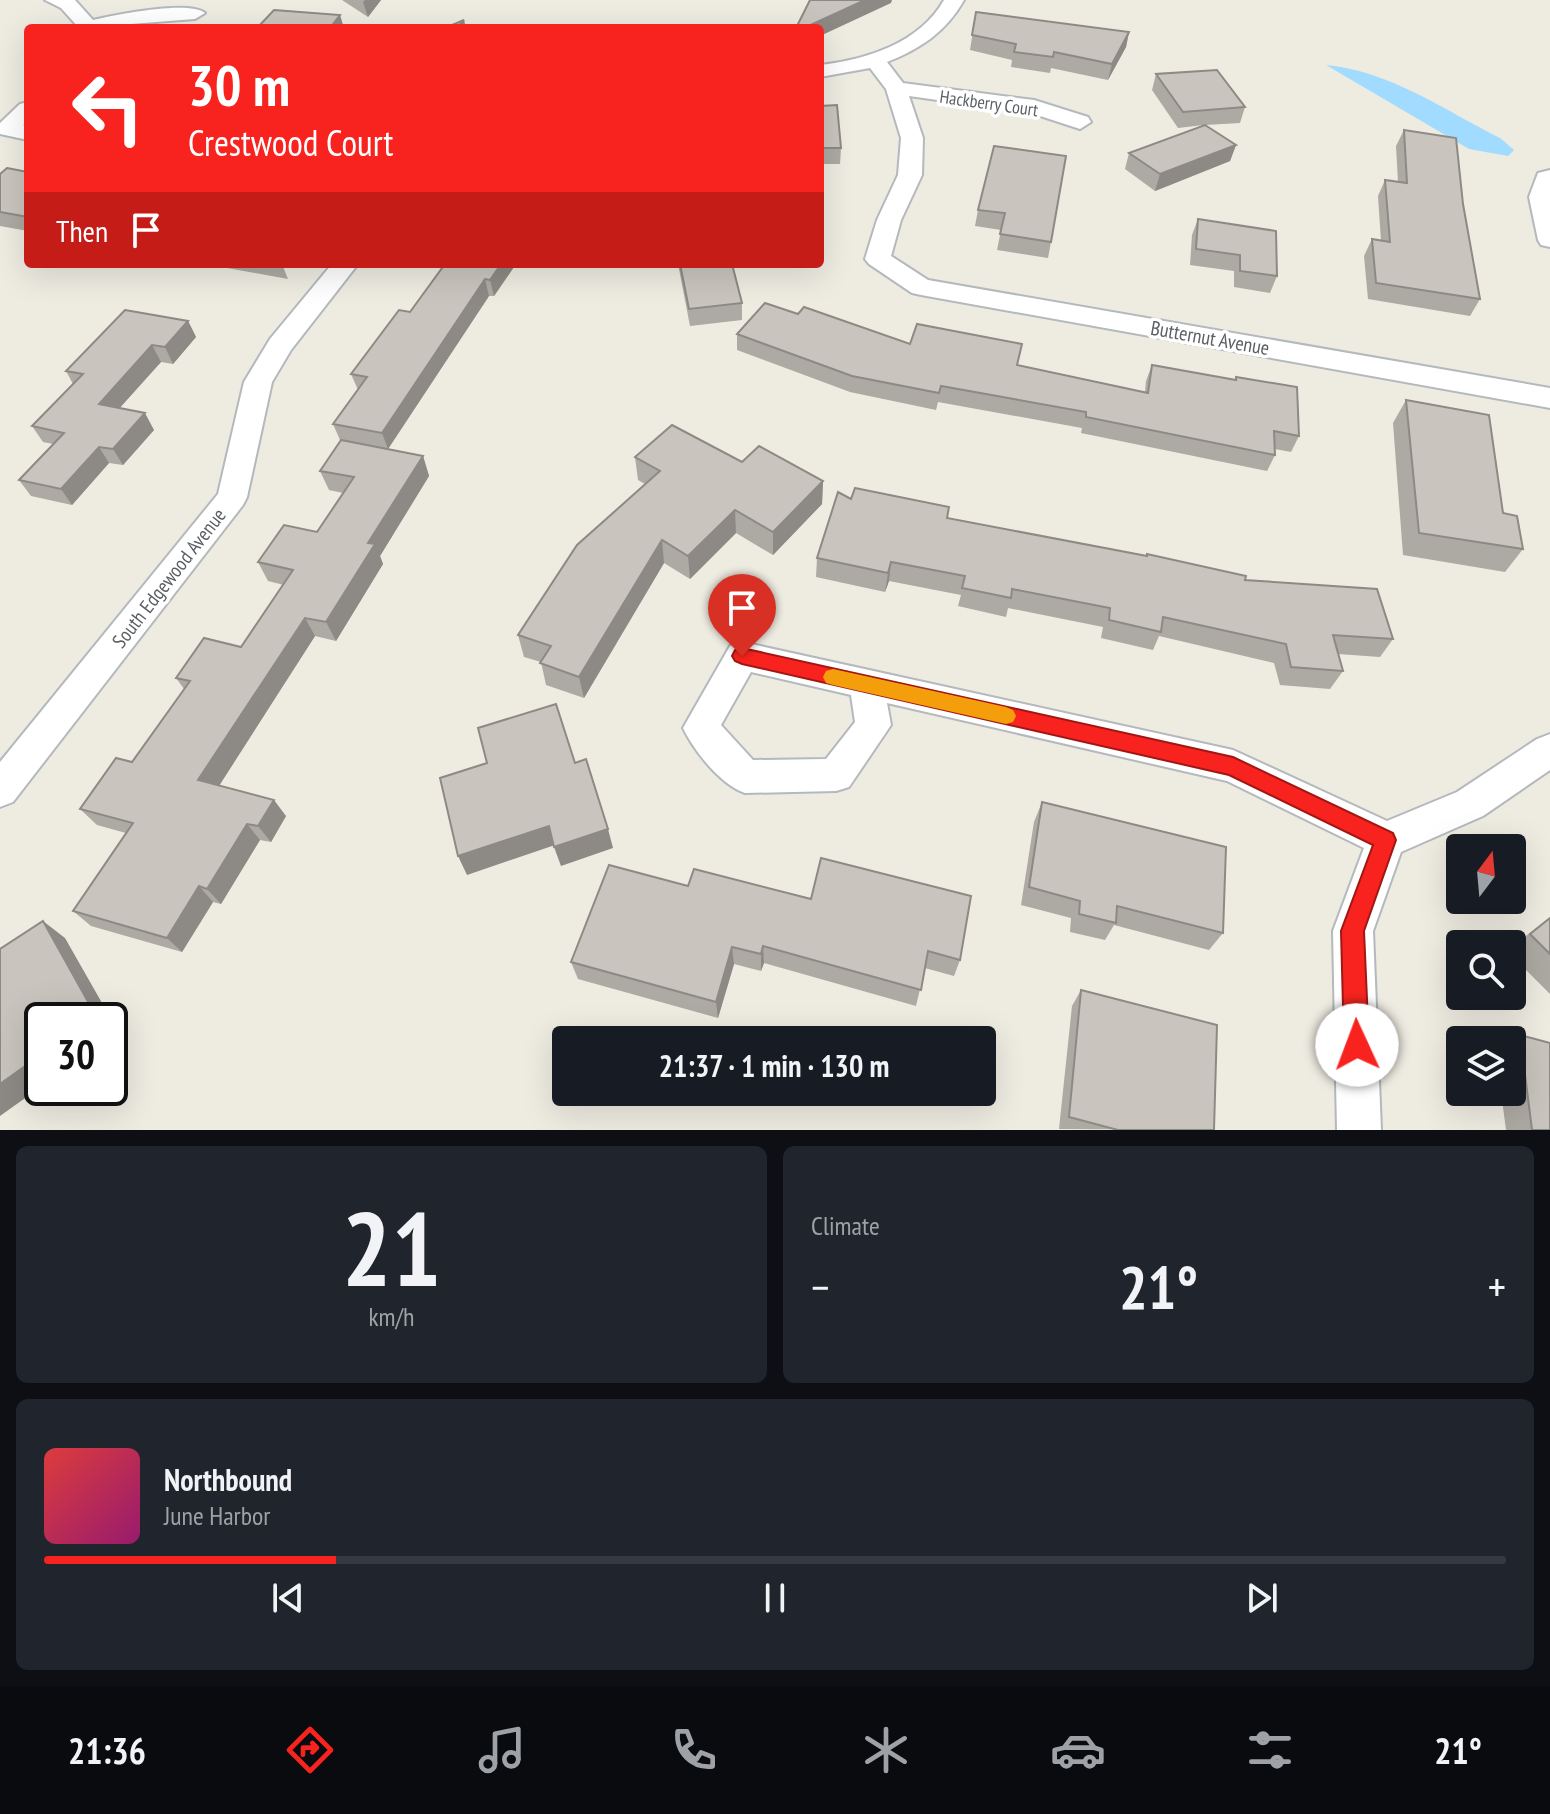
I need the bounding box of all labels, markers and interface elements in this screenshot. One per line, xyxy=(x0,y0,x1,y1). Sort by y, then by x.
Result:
text: 30 m xyxy=(188,49,290,121)
icon: left xyxy=(56,56,160,160)
street label: Hackberry Court xyxy=(938,85,1040,121)
text: Crestwood Court xyxy=(188,119,393,166)
icon: arrive xyxy=(124,208,168,252)
text: Then xyxy=(56,211,108,250)
street label: Butternut Avenue xyxy=(1149,315,1271,361)
street label: South Edgewood Avenue xyxy=(106,503,232,653)
pin xyxy=(708,574,776,656)
icon: arrive xyxy=(720,586,764,630)
north arrow xyxy=(1446,834,1526,914)
map controls xyxy=(1446,834,1526,1106)
button: search xyxy=(1446,930,1526,1010)
speed limit sign: 30 xyxy=(24,1002,128,1106)
position arrow xyxy=(1315,1003,1399,1087)
button: layers xyxy=(1446,1026,1526,1106)
text: 21:37 · 1 min · 130 m xyxy=(659,1046,889,1085)
text: 21 xyxy=(342,1180,441,1315)
text: Climate xyxy=(811,1209,880,1242)
text: 21° xyxy=(1119,1248,1198,1326)
text: − xyxy=(811,1258,829,1315)
text: + xyxy=(1488,1258,1506,1315)
text: km/h xyxy=(368,1300,415,1333)
text: Northbound xyxy=(164,1460,292,1499)
text: June Harbor xyxy=(164,1499,270,1532)
icon: previous xyxy=(266,1576,310,1620)
icon: pause xyxy=(753,1576,797,1620)
icon: next xyxy=(1240,1576,1284,1620)
icon: directions xyxy=(282,1722,338,1778)
icon: music xyxy=(474,1722,530,1778)
icon: phone xyxy=(666,1722,722,1778)
icon: climate xyxy=(858,1722,914,1778)
icon: car xyxy=(1050,1722,1106,1778)
icon: filters xyxy=(1242,1722,1298,1778)
text: 21:36 xyxy=(68,1727,146,1774)
text: 21° xyxy=(1434,1727,1482,1774)

